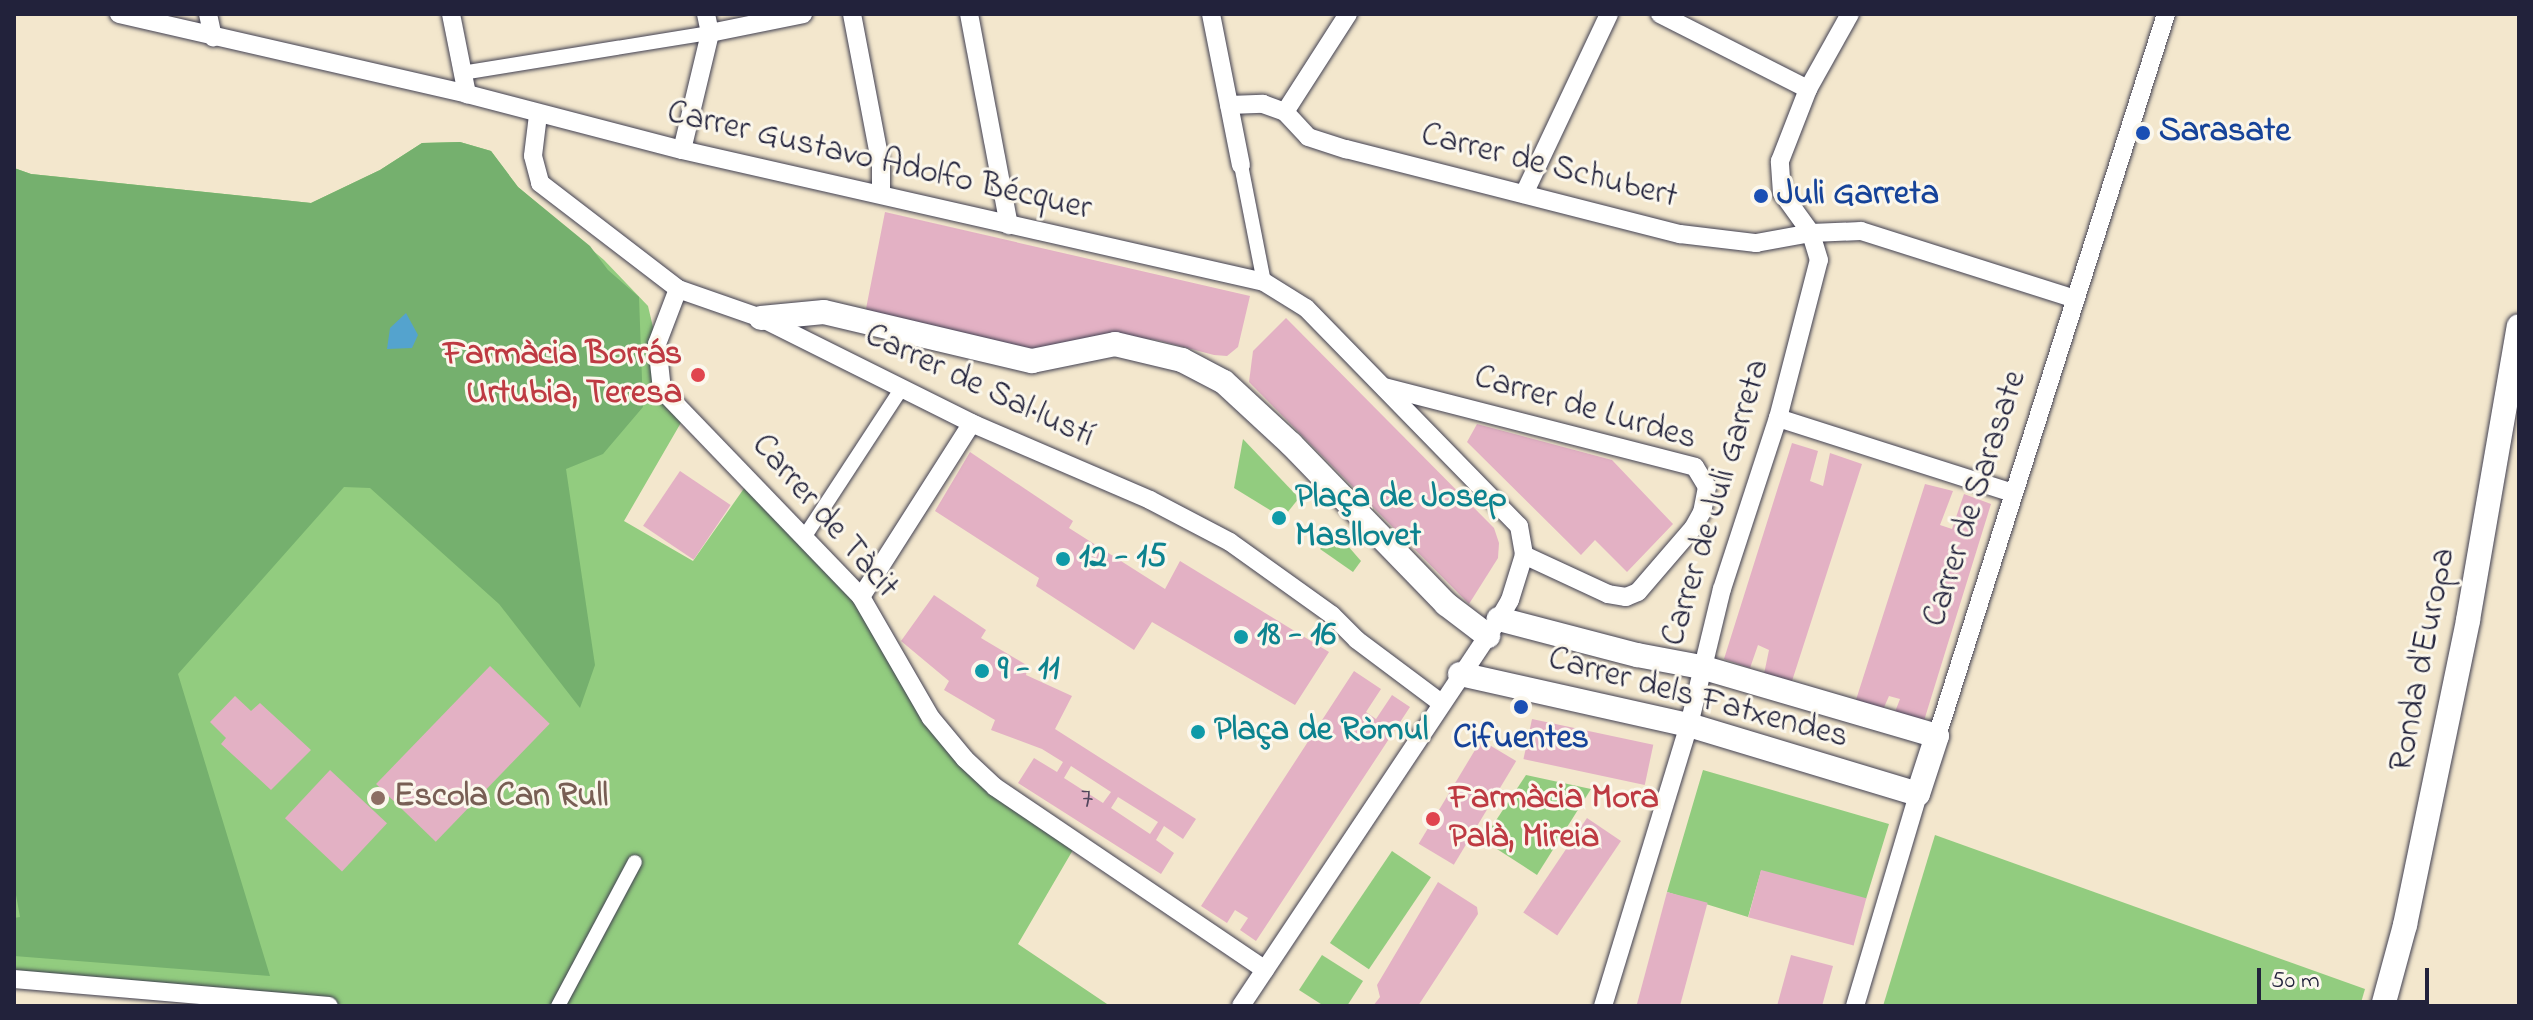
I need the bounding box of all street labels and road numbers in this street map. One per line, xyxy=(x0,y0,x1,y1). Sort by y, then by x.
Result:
street label: Carrer Gustavo Adolfo Bécquer xyxy=(663,93,1095,231)
street label: Carrer de Schubert xyxy=(1417,115,1681,219)
street label: Carrer de Sal·lustí xyxy=(858,316,1100,458)
street label: Carrer de Juli Garreta xyxy=(1654,355,1780,651)
street label: Carrer de Lurdes xyxy=(1469,358,1701,460)
street label: Carrer de Sarasate xyxy=(1915,366,2037,632)
street label: Carrer de Tàcit xyxy=(742,426,906,608)
street label: Ronda d'Europa xyxy=(2382,545,2466,775)
street label: Carrer dels Fatxendes xyxy=(1544,639,1852,759)

